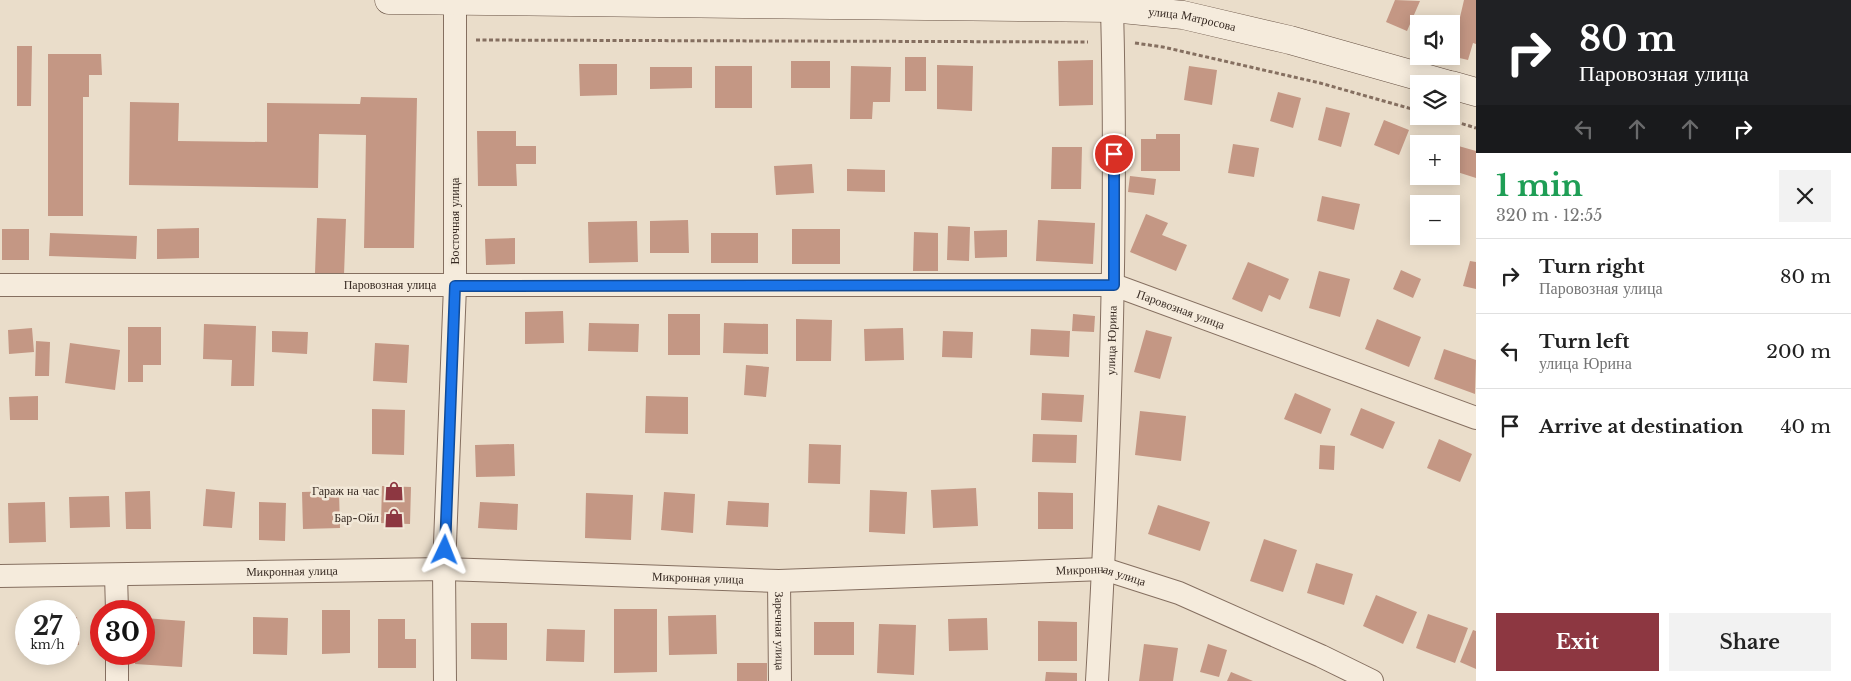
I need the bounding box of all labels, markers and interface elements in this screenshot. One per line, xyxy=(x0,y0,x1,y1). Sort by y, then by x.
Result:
street label: улица Матросова xyxy=(1148,4,1238,34)
map controls xyxy=(1410,15,1460,245)
button: sound xyxy=(1410,15,1460,65)
text: 80 m xyxy=(1579,17,1676,60)
icon: right xyxy=(1496,20,1561,85)
text: Паровозная улица xyxy=(1579,60,1749,87)
button: layers xyxy=(1410,75,1460,125)
icon: left xyxy=(1570,115,1598,143)
icon: ahead xyxy=(1623,115,1651,143)
icon: ahead xyxy=(1676,115,1704,143)
icon: right xyxy=(1729,115,1757,143)
pin xyxy=(1093,133,1135,175)
button: + xyxy=(1410,135,1460,185)
icon: arrive xyxy=(1100,140,1128,168)
text: 1 min xyxy=(1496,167,1583,204)
button: close xyxy=(1779,170,1831,222)
street label: Восточная улица xyxy=(447,177,462,264)
button: − xyxy=(1410,195,1460,245)
text: 320 m · 12:55 xyxy=(1496,205,1602,225)
text: Turn right xyxy=(1539,255,1645,278)
icon: right xyxy=(1496,262,1524,290)
text: 80 m xyxy=(1780,265,1831,288)
street label: Паровозная улица xyxy=(344,277,437,292)
text: Паровозная улица xyxy=(1539,278,1663,298)
street label: Паровозная улица xyxy=(1135,286,1228,332)
street label: улица Юрина xyxy=(1103,305,1120,375)
text: Turn left xyxy=(1539,330,1630,353)
icon: left xyxy=(1496,337,1524,365)
text: 200 m xyxy=(1766,340,1831,363)
text: улица Юрина xyxy=(1539,353,1632,373)
icon: arrive xyxy=(1496,412,1524,440)
text: Arrive at destination xyxy=(1539,415,1743,438)
text: 40 m xyxy=(1780,415,1831,438)
shop icon: Гараж на час xyxy=(383,480,405,502)
place label: Гараж на час xyxy=(312,483,379,498)
shop icon: Бар-Ойл xyxy=(383,507,405,529)
place label: Бар-Ойл xyxy=(334,510,379,525)
position arrow xyxy=(418,523,470,575)
street label: Микронная улица xyxy=(1055,561,1148,589)
street label: Микронная улица xyxy=(246,563,339,579)
street label: Микронная улица xyxy=(652,568,745,587)
street label: Заречная улица xyxy=(772,592,788,671)
speed limit sign: 30 xyxy=(90,600,155,665)
text: 27 xyxy=(33,611,62,642)
button: Exit xyxy=(1496,613,1659,671)
button: Share xyxy=(1669,613,1831,671)
text: km/h xyxy=(30,637,65,652)

